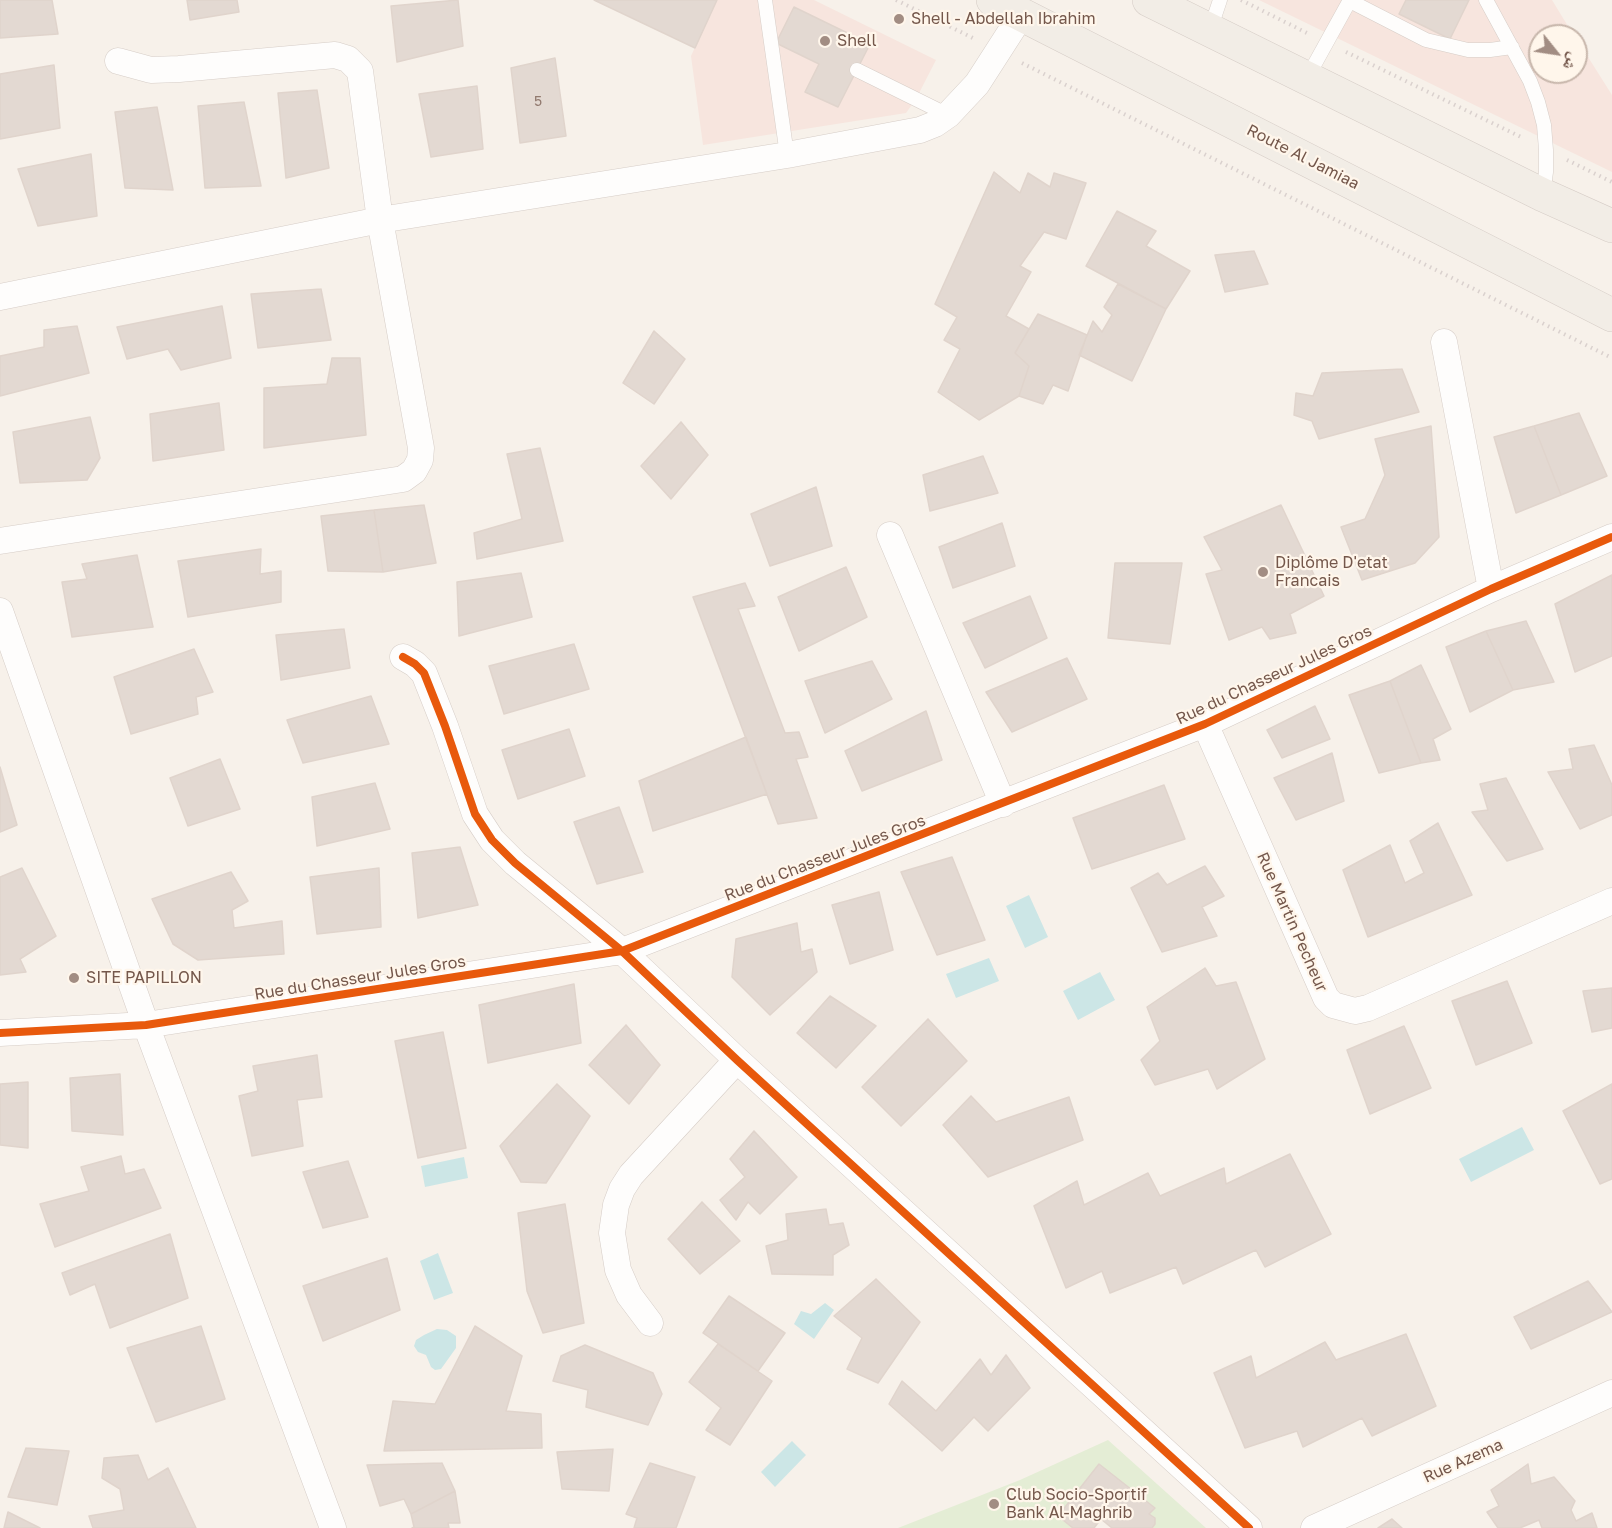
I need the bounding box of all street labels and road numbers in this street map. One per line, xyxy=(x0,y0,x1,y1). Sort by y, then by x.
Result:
street label: Route Al Jamiaa xyxy=(1244,120,1362,194)
street label: Rue du Chasseur Jules Gros xyxy=(1173,621,1375,729)
street label: Rue du Chasseur Jules Gros xyxy=(722,811,928,905)
street label: Rue Martin Pecheur xyxy=(1253,849,1331,995)
street label: Rue du Chasseur Jules Gros xyxy=(253,952,467,1004)
street label: Rue Azema xyxy=(1420,1435,1506,1487)

